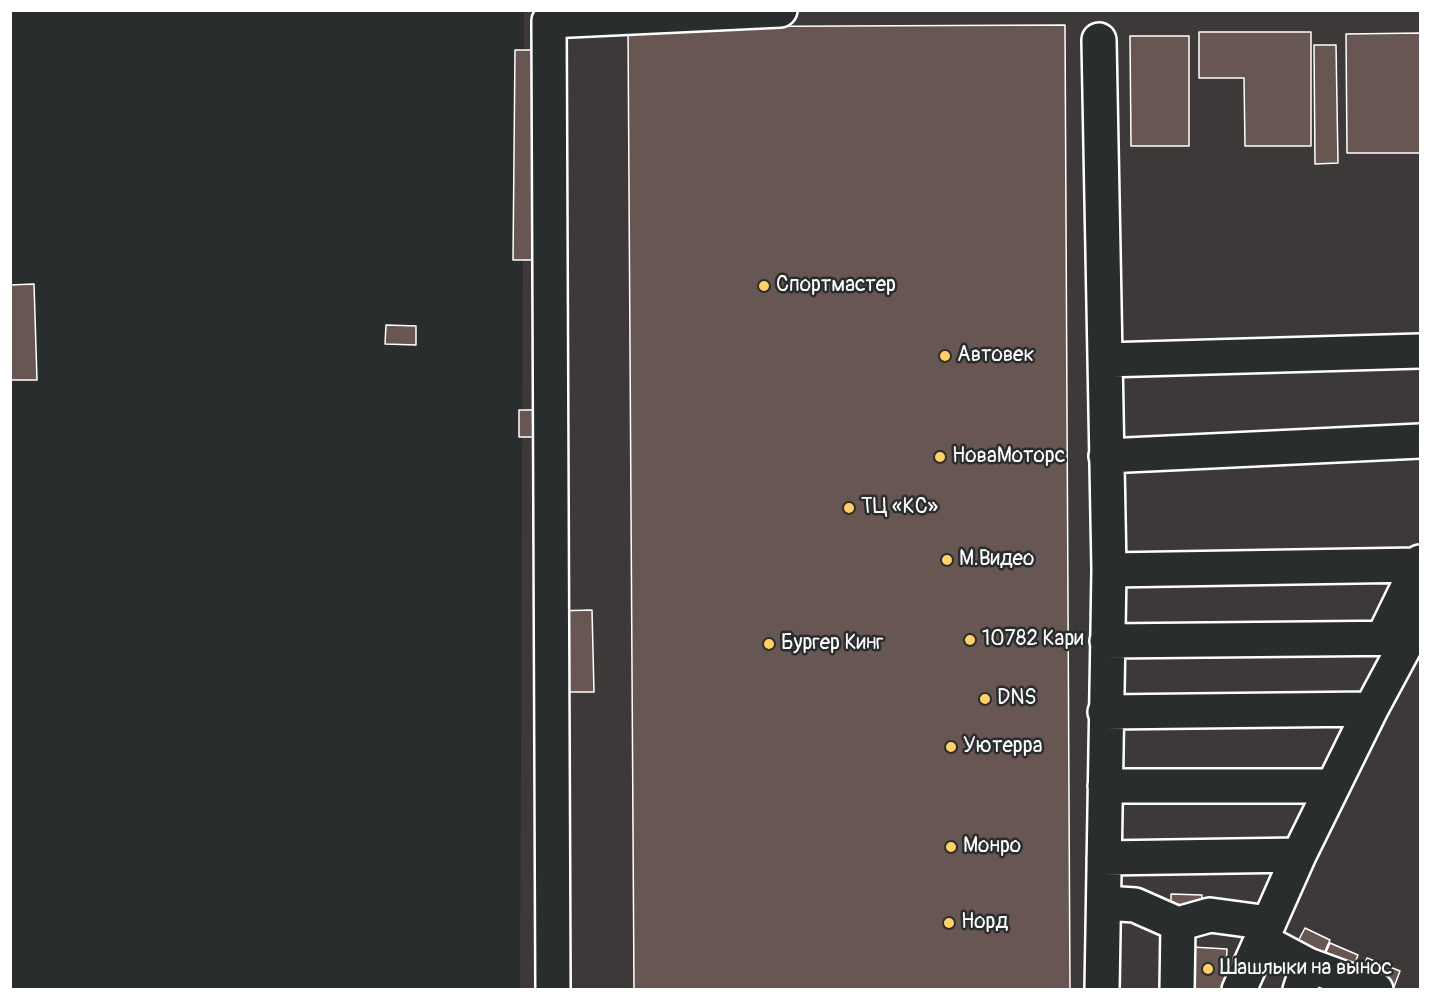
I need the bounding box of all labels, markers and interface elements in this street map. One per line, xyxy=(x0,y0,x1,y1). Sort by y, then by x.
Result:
place label: Спортмастер xyxy=(776,273,896,299)
marker: Спортмастер xyxy=(757,279,771,293)
place label: Автовек xyxy=(957,343,1034,369)
marker: Автовек xyxy=(938,349,952,363)
place label: НоваМоторс xyxy=(952,444,1065,470)
marker: НоваМоторс xyxy=(933,450,947,464)
place label: ТЦ «КС» xyxy=(861,495,938,521)
marker: ТЦ «КС» xyxy=(842,501,856,515)
place label: М.Видео xyxy=(959,547,1034,573)
marker: М.Видео xyxy=(940,553,954,567)
place label: 10782 Кари xyxy=(982,627,1084,653)
place label: Бургер Кинг xyxy=(781,631,884,657)
marker: 10782 Кари xyxy=(963,633,977,647)
marker: Бургер Кинг xyxy=(762,637,776,651)
place label: DNS xyxy=(997,686,1037,712)
marker: DNS xyxy=(978,692,992,706)
place label: Уютерра xyxy=(963,734,1042,760)
marker: Уютерра xyxy=(944,740,958,754)
place label: Монро xyxy=(963,834,1021,860)
marker: Монро xyxy=(944,840,958,854)
place label: Норд xyxy=(961,910,1008,936)
marker: Норд xyxy=(942,916,956,930)
place label: Шашлыки на вынос xyxy=(1220,956,1392,982)
marker: Шашлыки на вынос xyxy=(1201,962,1215,976)

